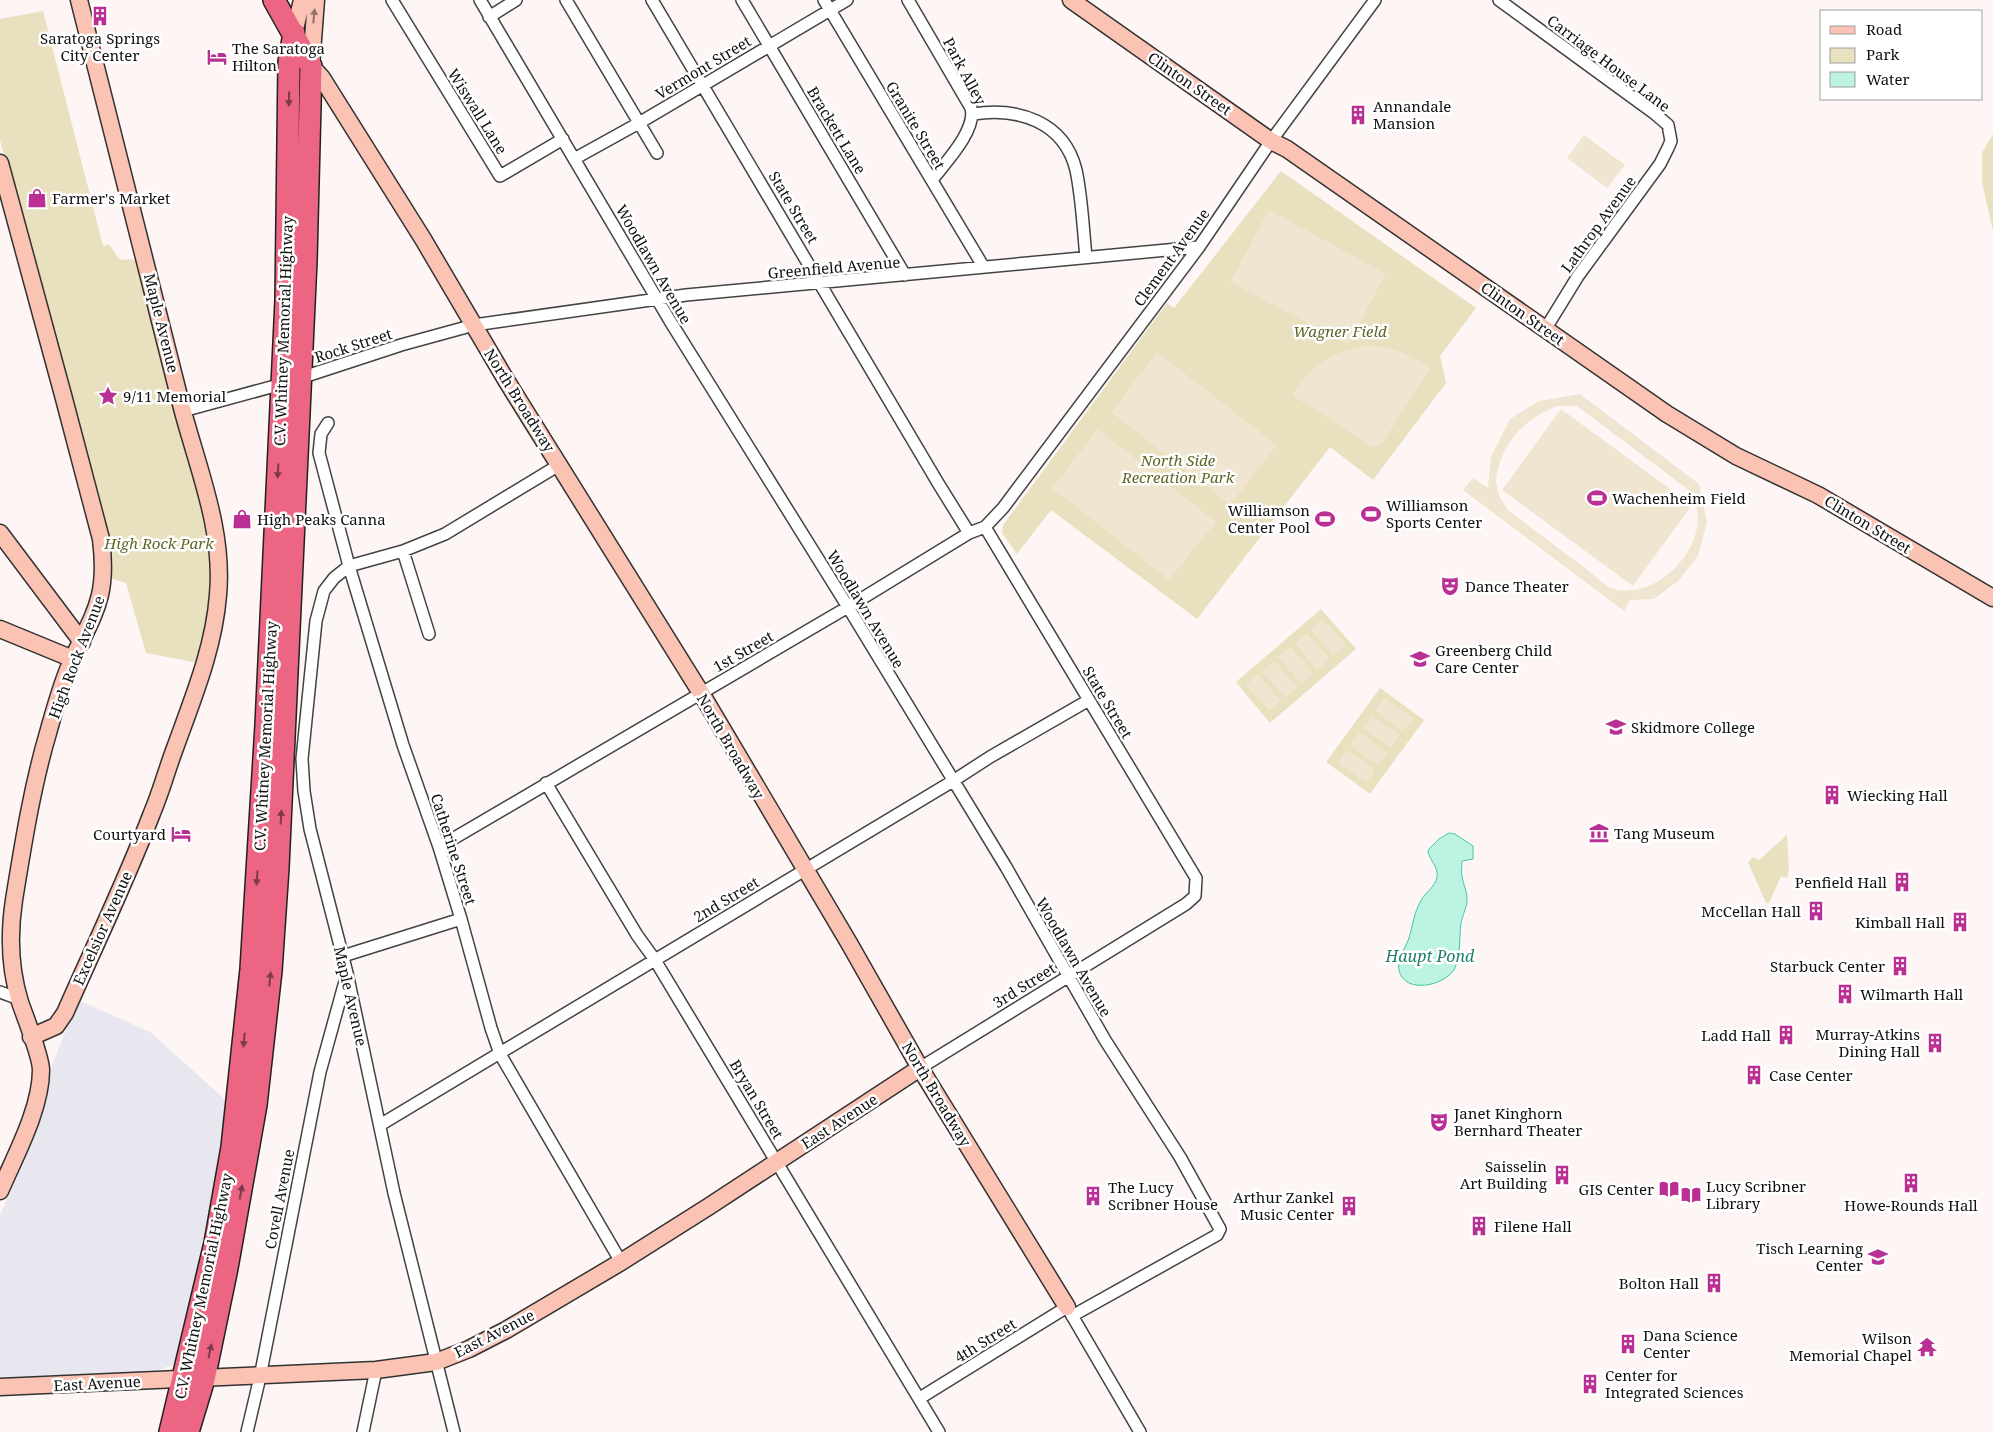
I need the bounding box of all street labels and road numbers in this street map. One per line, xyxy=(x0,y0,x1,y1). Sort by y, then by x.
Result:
street label: Carriage House Lane xyxy=(1543,10,1675,116)
street label: Vermont Street xyxy=(652,31,754,103)
street label: Park Alley xyxy=(939,34,991,109)
street label: Clinton Street xyxy=(1144,47,1236,119)
street label: Wiswall Lane xyxy=(444,64,512,158)
street label: Granite Street xyxy=(882,77,950,173)
street label: Brackett Lane xyxy=(803,82,871,178)
street label: State Street xyxy=(765,167,823,247)
street label: Lathrop Avenue xyxy=(1556,172,1640,276)
street label: Woodlawn Avenue xyxy=(612,201,696,327)
street label: Clement Avenue xyxy=(1129,204,1213,310)
street label: C.V. Whitney Memorial Highway xyxy=(269,215,297,447)
street label: Greenfield Avenue xyxy=(767,251,901,283)
street label: Maple Avenue xyxy=(140,271,184,375)
street label: Clinton Street xyxy=(1477,277,1569,349)
street label: Rock Street xyxy=(312,323,394,367)
street label: North Broadway xyxy=(480,344,560,456)
street label: Clinton Street xyxy=(1821,490,1915,558)
street label: Woodlawn Avenue xyxy=(823,546,909,672)
street label: High Rock Avenue xyxy=(43,593,109,721)
street label: C.V. Whitney Memorial Highway xyxy=(249,620,281,852)
street label: 1st Street xyxy=(709,626,777,676)
street label: State Street xyxy=(1079,662,1137,742)
street label: North Broadway xyxy=(693,690,770,803)
street label: Catherine Street xyxy=(427,791,481,907)
street label: Excelsior Avenue xyxy=(68,868,136,988)
street label: 2nd Street xyxy=(690,872,762,926)
street label: Woodlawn Avenue xyxy=(1032,894,1116,1020)
street label: Maple Avenue xyxy=(330,944,372,1048)
street label: 3rd Street xyxy=(989,958,1059,1012)
street label: North Broadway xyxy=(898,1038,976,1150)
street label: Bryan Street xyxy=(725,1056,789,1142)
street label: East Avenue xyxy=(797,1089,881,1153)
street label: Covell Avenue xyxy=(260,1147,298,1251)
street label: C.V. Whitney Memorial Highway xyxy=(169,1171,237,1401)
street label: East Avenue xyxy=(451,1304,537,1362)
street label: 4th Street xyxy=(950,1313,1020,1367)
street label: East Avenue xyxy=(53,1371,141,1395)

